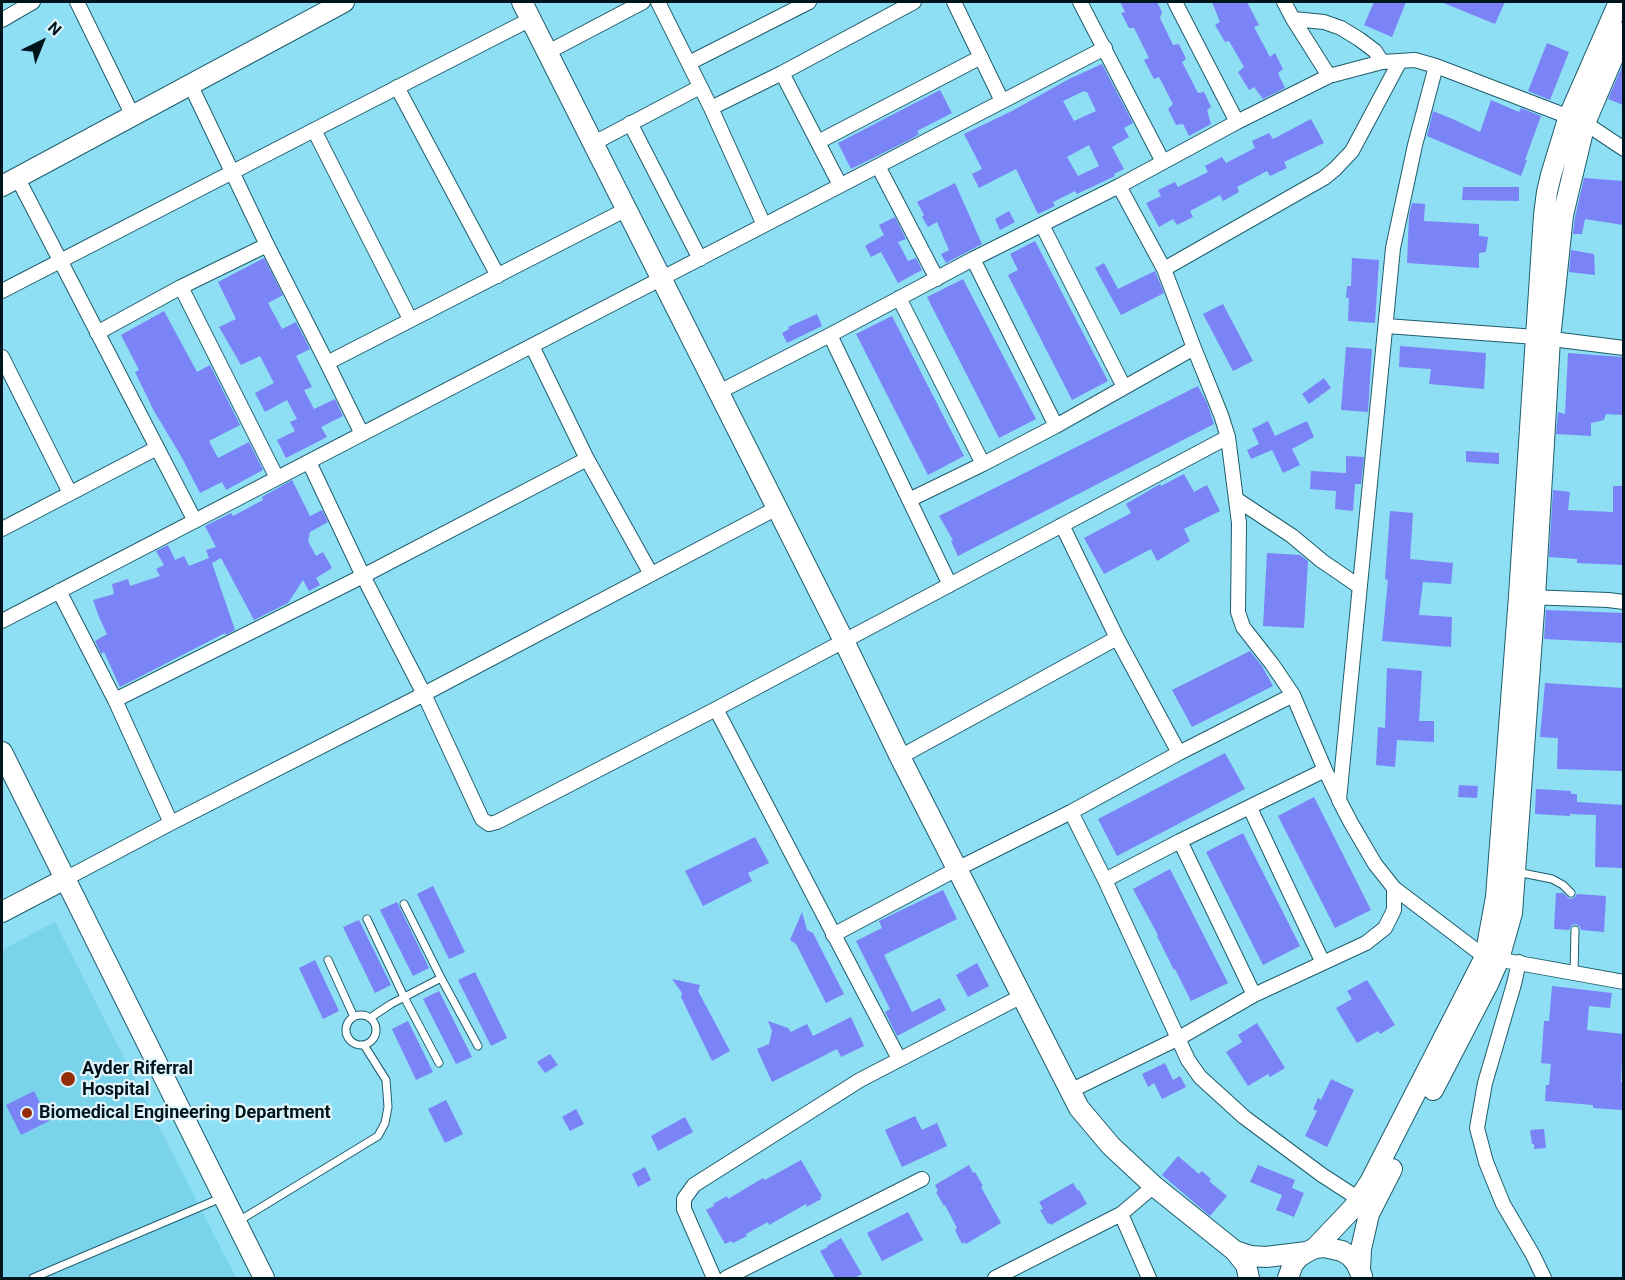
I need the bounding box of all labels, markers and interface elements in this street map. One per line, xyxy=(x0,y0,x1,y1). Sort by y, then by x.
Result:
north arrow xyxy=(12,12,72,72)
text: N xyxy=(44,18,65,39)
place label: Ayder Riferral Hospital xyxy=(82,1058,193,1100)
marker: Ayder Riferral Hospital xyxy=(59,1070,77,1088)
place label: Biomedical Engineering Department xyxy=(39,1102,331,1124)
marker: Biomedical Engineering Department xyxy=(20,1106,34,1120)

